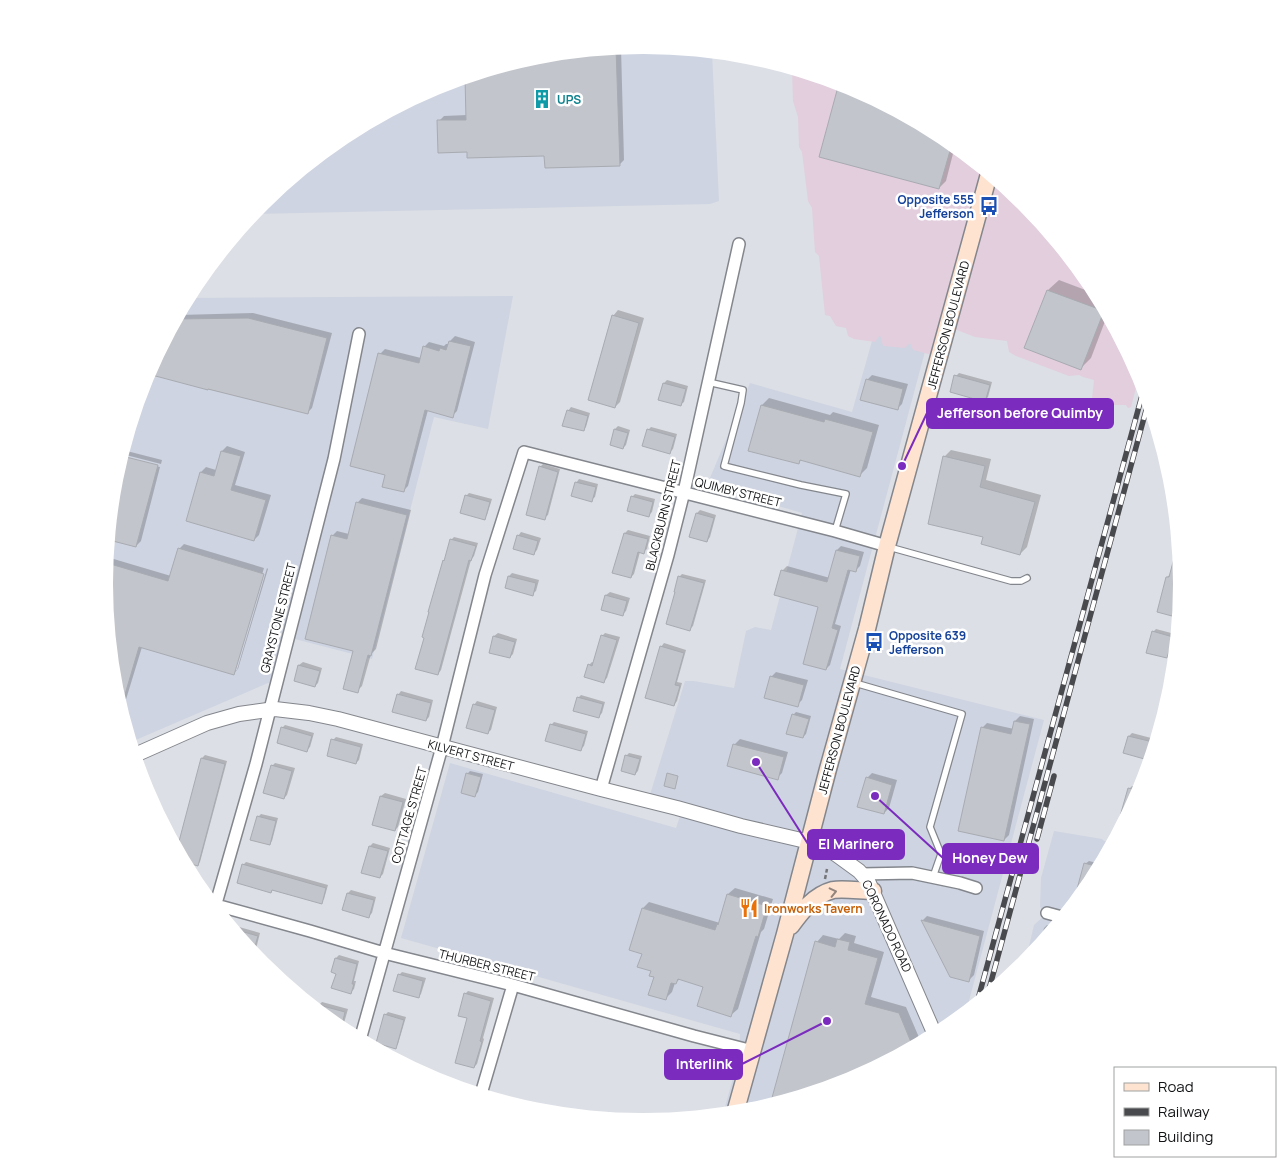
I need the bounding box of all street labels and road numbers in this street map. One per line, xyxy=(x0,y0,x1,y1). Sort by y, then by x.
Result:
street label: JEFFERSON BOULEVARD xyxy=(923,259,973,391)
street label: BLACKBURN STREET xyxy=(641,457,685,572)
street label: QUIMBY STREET xyxy=(693,473,784,511)
street label: GRAYSTONE STREET xyxy=(256,560,300,675)
street label: JEFFERSON BOULEVARD xyxy=(814,664,864,796)
street label: KILVERT STREET xyxy=(426,735,517,775)
street label: COTTAGE STREET xyxy=(387,764,431,865)
street label: CORONADO ROAD xyxy=(858,877,916,975)
street label: THURBER STREET xyxy=(437,945,538,985)

